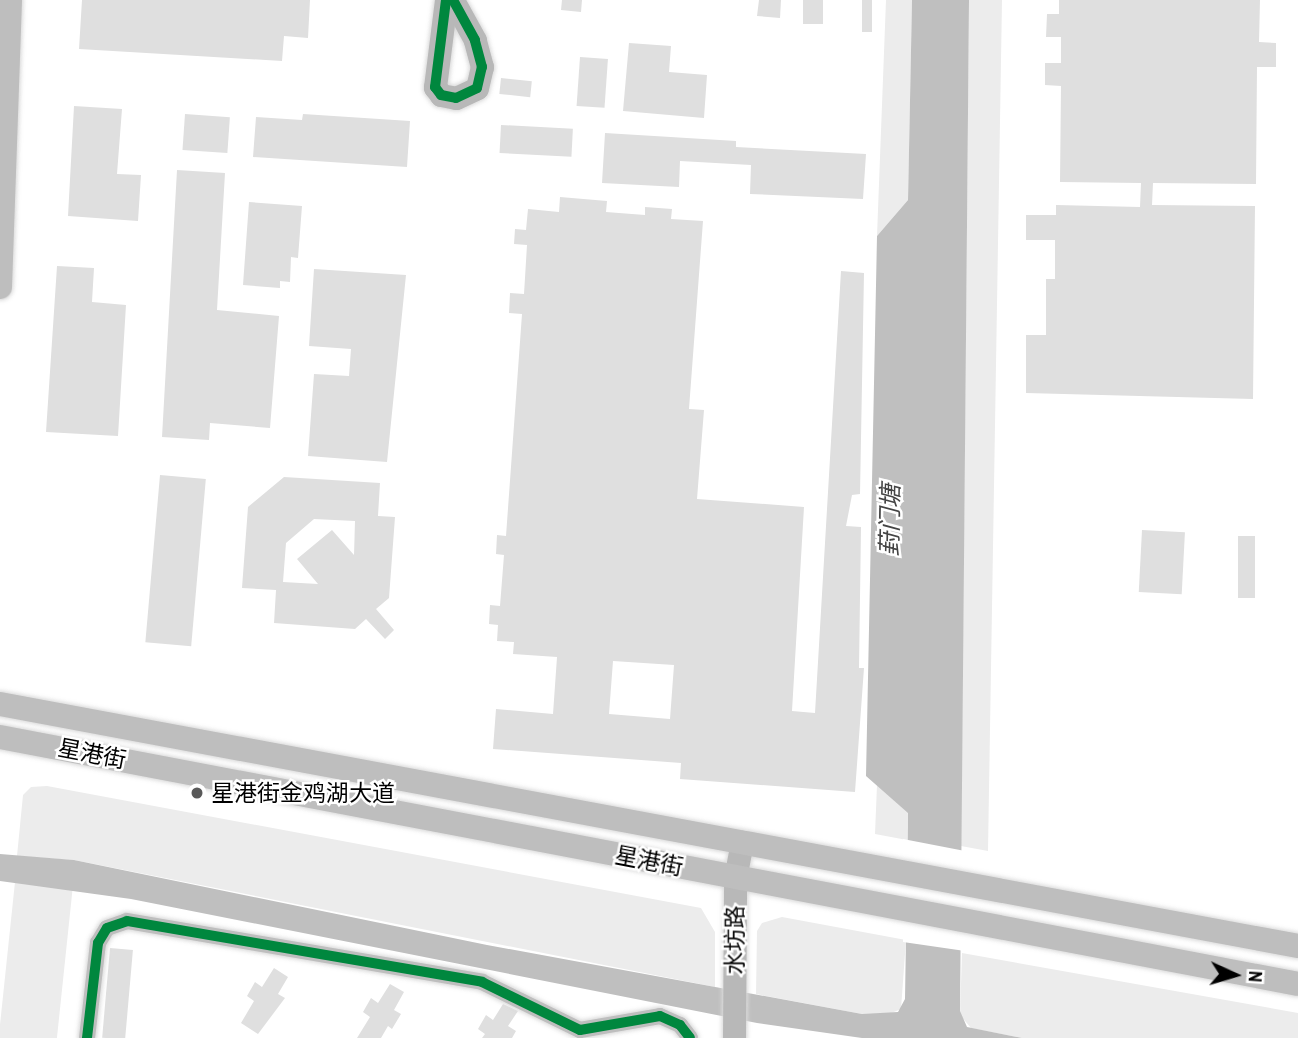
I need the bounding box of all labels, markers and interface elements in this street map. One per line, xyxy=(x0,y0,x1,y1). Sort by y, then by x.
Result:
water label: 葑门塘 xyxy=(875,484,905,556)
street label: 星港街 xyxy=(56,734,128,774)
place label: 星港街金鸡湖大道 xyxy=(211,779,395,807)
marker: 星港街金鸡湖大道 xyxy=(189,785,205,801)
street label: 星港街 xyxy=(613,841,685,881)
street label: 水坊路 xyxy=(721,906,749,974)
north arrow xyxy=(1200,940,1270,1010)
text: N xyxy=(1243,970,1269,983)

